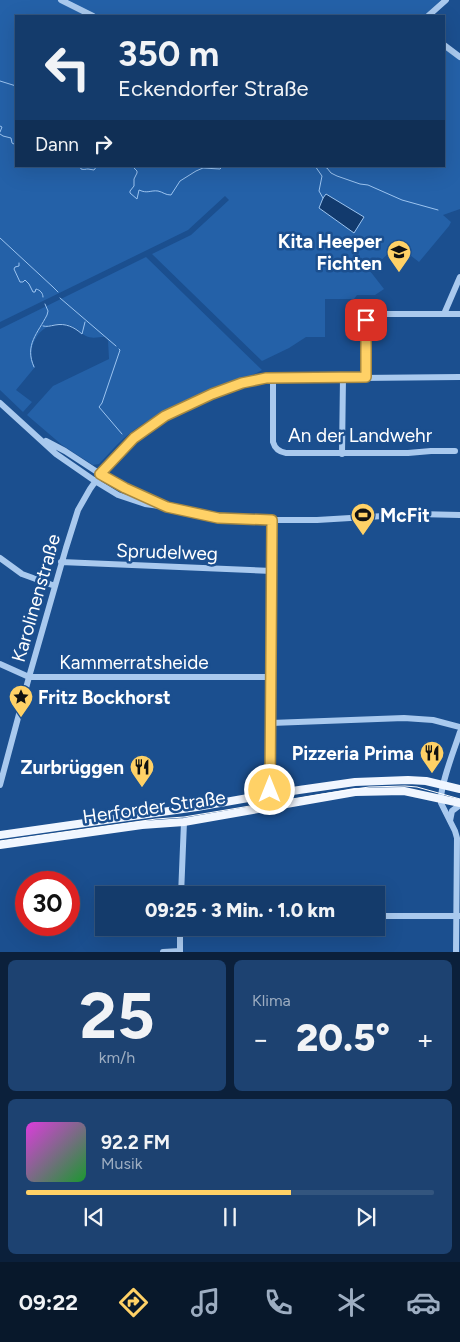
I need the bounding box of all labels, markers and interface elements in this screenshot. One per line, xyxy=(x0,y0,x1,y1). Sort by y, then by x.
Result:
text: 350 m xyxy=(118,33,219,75)
icon: left xyxy=(35,35,100,100)
text: Eckendorfer Straße xyxy=(118,75,309,102)
icon: right xyxy=(89,130,117,158)
text: Dann xyxy=(35,133,79,156)
place label: Kita Heeper Fichten xyxy=(278,230,382,275)
school or university icon: Kita Heeper Fichten xyxy=(386,239,412,273)
pin xyxy=(345,299,387,341)
icon: arrive xyxy=(352,306,380,334)
street label: An der Landwehr xyxy=(288,424,433,447)
sports icon: McFit xyxy=(350,502,376,536)
place label: McFit xyxy=(380,504,430,527)
street label: Karolinenstraße xyxy=(7,531,65,665)
street label: Sprudelweg xyxy=(116,539,218,565)
street label: Kammerratsheide xyxy=(59,651,209,674)
place icon: Fritz Bockhorst xyxy=(8,684,34,718)
place label: Fritz Bockhorst xyxy=(38,686,171,709)
restaurant icon: Pizzeria Prima xyxy=(419,740,445,774)
place label: Pizzeria Prima xyxy=(292,742,414,765)
restaurant icon: Zurbrüggen xyxy=(129,754,155,788)
place label: Zurbrüggen xyxy=(21,756,124,779)
position arrow xyxy=(243,763,295,815)
street label: Herforder Straße xyxy=(81,786,227,828)
speed limit sign: 30 xyxy=(15,871,80,936)
text: 09:25 · 3 Min. · 1.0 km xyxy=(145,899,335,922)
text: 25 xyxy=(79,976,155,1054)
text: Klima xyxy=(252,991,291,1010)
text: 20.5° xyxy=(296,1015,390,1061)
text: − xyxy=(252,1022,269,1056)
text: + xyxy=(417,1022,434,1056)
text: km/h xyxy=(99,1048,135,1067)
text: 92.2 FM xyxy=(101,1131,170,1154)
text: Musik xyxy=(101,1154,142,1173)
icon: previous xyxy=(80,1203,108,1231)
icon: pause xyxy=(216,1203,244,1231)
icon: next xyxy=(352,1203,380,1231)
icon: directions xyxy=(116,1285,151,1320)
icon: music xyxy=(188,1285,223,1320)
icon: phone xyxy=(261,1285,296,1320)
icon: climate xyxy=(334,1285,369,1320)
icon: car xyxy=(406,1285,441,1320)
text: 09:22 xyxy=(19,1289,78,1316)

